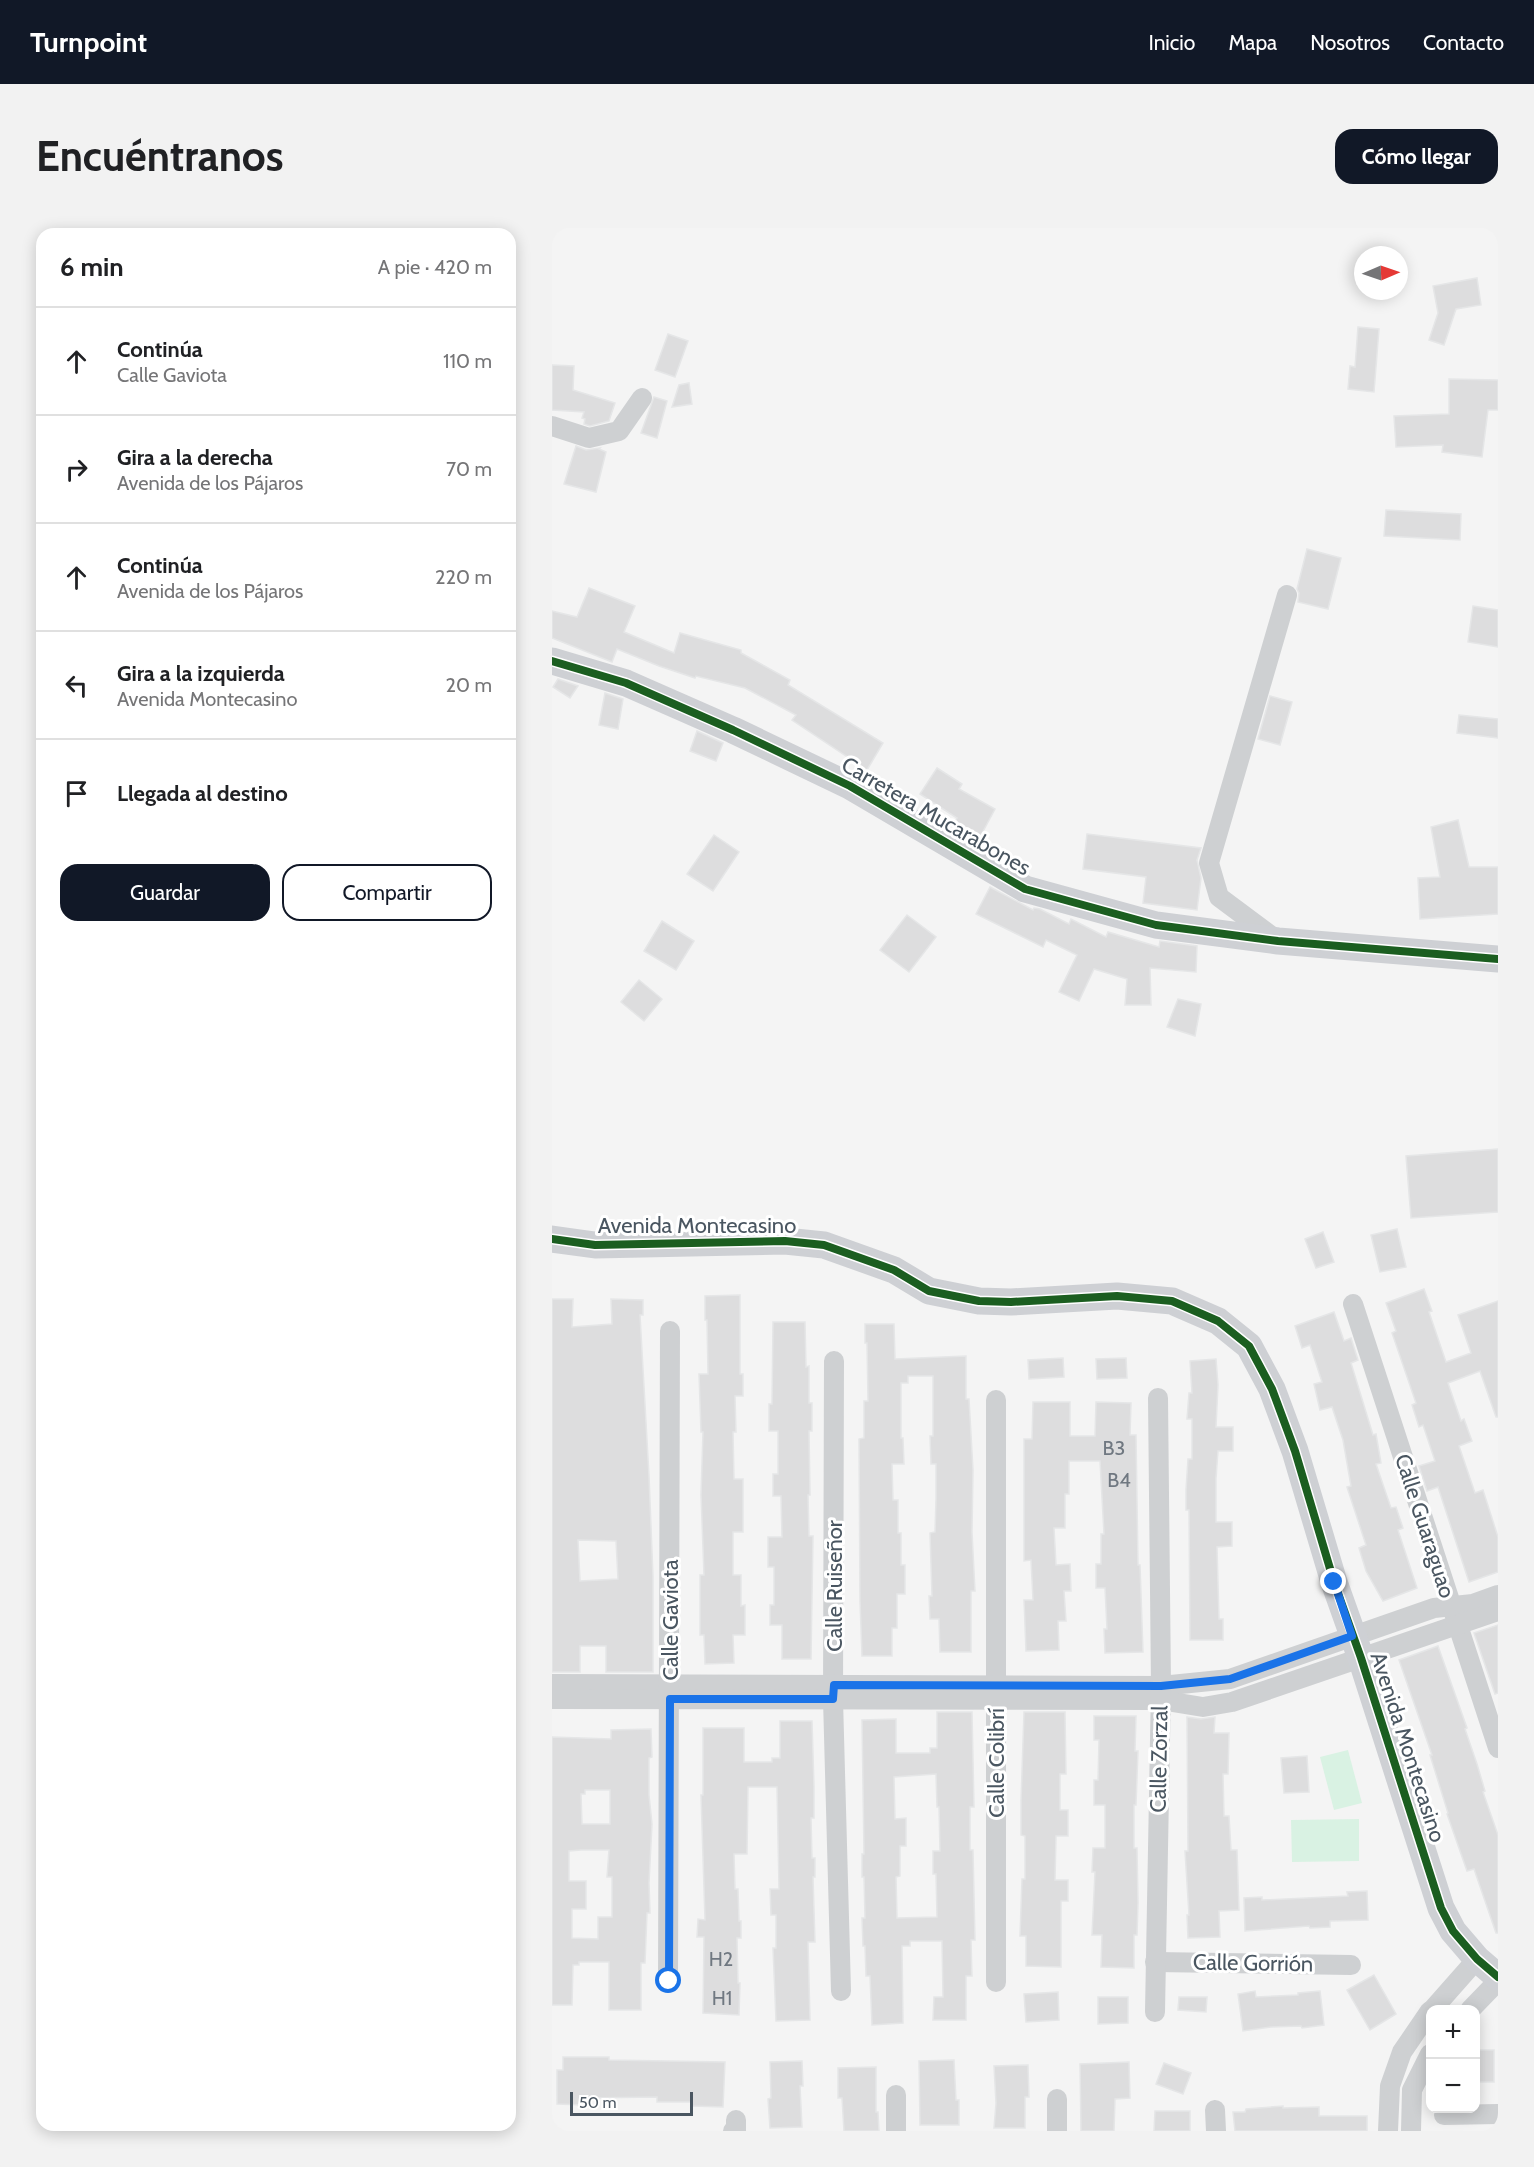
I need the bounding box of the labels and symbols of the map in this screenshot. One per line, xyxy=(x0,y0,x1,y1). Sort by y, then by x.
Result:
north arrow xyxy=(1354,246,1408,300)
street label: Carretera Mucarabones xyxy=(837,751,1035,881)
street label: Avenida Montecasino xyxy=(598,1212,796,1239)
house number: B3 xyxy=(1103,1436,1125,1460)
street label: Calle Guaraguao xyxy=(1389,1451,1461,1601)
house number: B4 xyxy=(1107,1468,1131,1492)
street label: Calle Ruiseñor xyxy=(821,1520,848,1652)
street label: Calle Gaviota xyxy=(657,1559,684,1680)
route end xyxy=(1320,1568,1346,1594)
street label: Avenida Montecasino xyxy=(1364,1648,1452,1846)
street label: Calle Zorzal xyxy=(1145,1704,1173,1813)
street label: Calle Colibrí xyxy=(983,1708,1010,1818)
house number: H2 xyxy=(709,1947,733,1971)
street label: Calle Gorrión xyxy=(1193,1948,1313,1978)
route start xyxy=(655,1967,681,1993)
house number: H1 xyxy=(712,1986,732,2010)
scale bar xyxy=(570,2089,693,2116)

